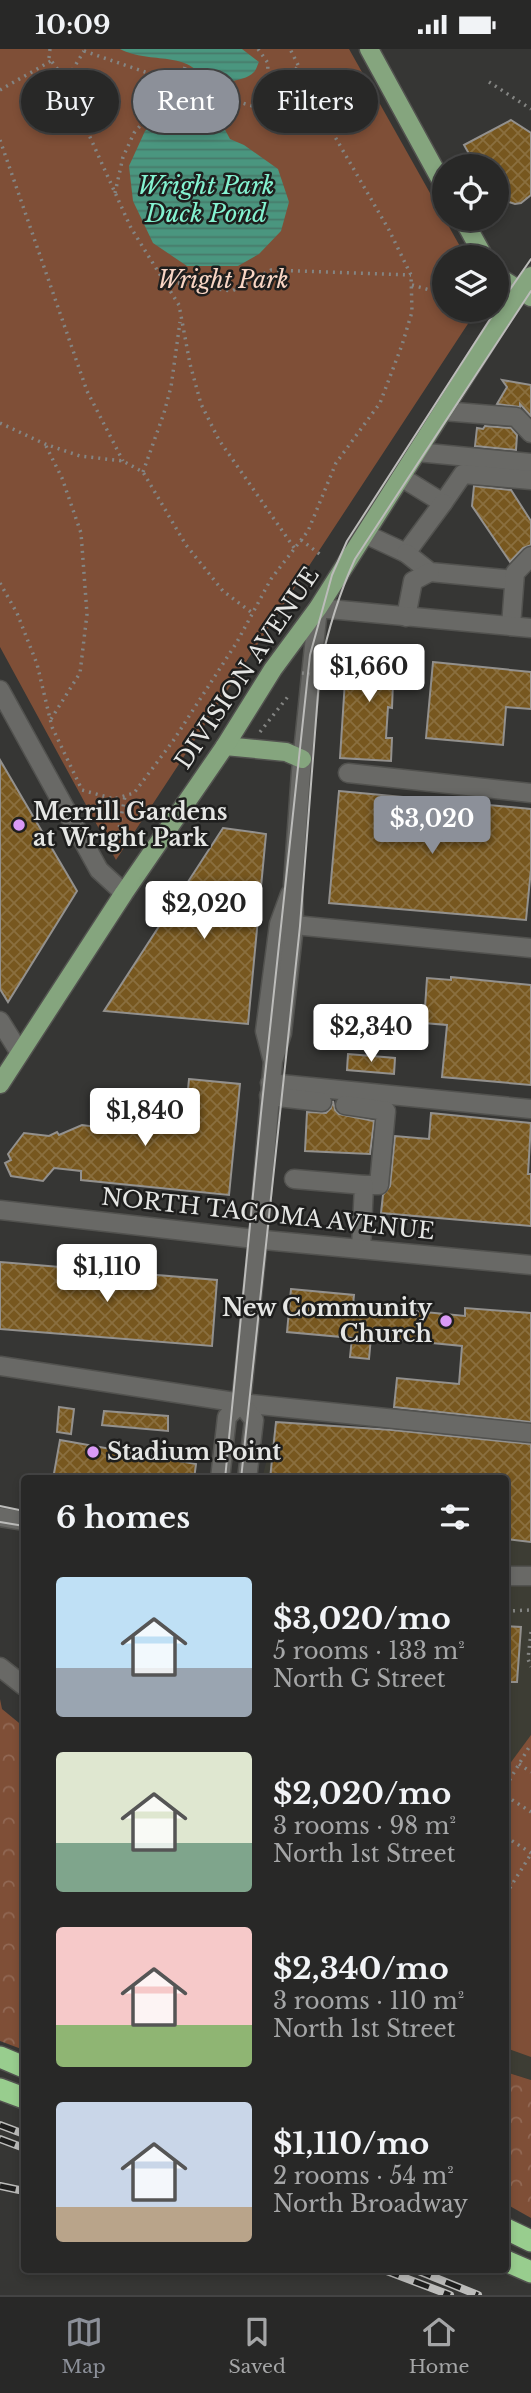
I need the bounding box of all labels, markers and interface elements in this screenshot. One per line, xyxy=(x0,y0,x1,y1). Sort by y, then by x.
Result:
text: 10:09 xyxy=(35,9,111,41)
chip: Buy xyxy=(21,70,119,133)
chip: Rent xyxy=(133,70,239,133)
chip: Filters xyxy=(253,70,378,133)
map controls xyxy=(432,154,509,322)
button: locate xyxy=(432,154,509,231)
water label: Wright Park Duck Pond xyxy=(138,171,274,228)
button: layers xyxy=(432,245,509,322)
park label: Wright Park xyxy=(157,266,289,294)
street label: DIVISION AVENUE xyxy=(169,562,325,774)
pin: $1,660 xyxy=(312,645,426,704)
text: $1,660 xyxy=(330,653,408,681)
pin: $3,020 xyxy=(375,797,489,856)
place label: Merrill Gardens at Wright Park xyxy=(33,798,228,852)
text: $3,020 xyxy=(390,805,474,833)
marker: Merrill Gardens at Wright Park xyxy=(11,817,27,833)
pin: $2,020 xyxy=(147,881,261,941)
text: $2,020 xyxy=(161,890,247,918)
pin: $2,340 xyxy=(314,1005,428,1064)
text: $2,340 xyxy=(329,1013,413,1041)
pin: $1,840 xyxy=(88,1089,202,1148)
text: $1,840 xyxy=(106,1097,184,1125)
street label: NORTH TACOMA AVENUE xyxy=(100,1183,436,1245)
pin: $1,110 xyxy=(50,1245,164,1304)
text: $1,110 xyxy=(73,1253,141,1281)
place label: New Community Church xyxy=(222,1294,433,1348)
marker: New Community Church xyxy=(438,1313,454,1329)
place label: Stadium Point xyxy=(107,1438,281,1466)
marker: Stadium Point xyxy=(85,1444,101,1460)
icon: filters xyxy=(436,1498,474,1536)
text: 6 homes xyxy=(56,1499,190,1536)
text: $3,020/mo xyxy=(273,1600,451,1637)
icon: home xyxy=(112,1605,196,1689)
text: 5 rooms · 133 m² xyxy=(273,1637,465,1665)
text: North G Street xyxy=(273,1665,445,1693)
text: $2,020/mo xyxy=(273,1775,451,1812)
icon: home xyxy=(112,1780,196,1864)
text: 3 rooms · 98 m² xyxy=(273,1812,456,1840)
text: North 1st Street xyxy=(273,1840,455,1868)
text: $2,340/mo xyxy=(273,1950,449,1987)
icon: home xyxy=(112,1955,196,2039)
text: 3 rooms · 110 m² xyxy=(273,1987,464,2015)
text: North 1st Street xyxy=(273,2015,455,2043)
text: $1,110/mo xyxy=(273,2125,429,2162)
icon: home xyxy=(112,2130,196,2214)
text: 2 rooms · 54 m² xyxy=(273,2162,454,2190)
text: North Broadway xyxy=(273,2190,468,2218)
tab: Map xyxy=(61,2313,106,2378)
tab: Saved xyxy=(229,2313,286,2378)
tab: Home xyxy=(409,2313,470,2378)

